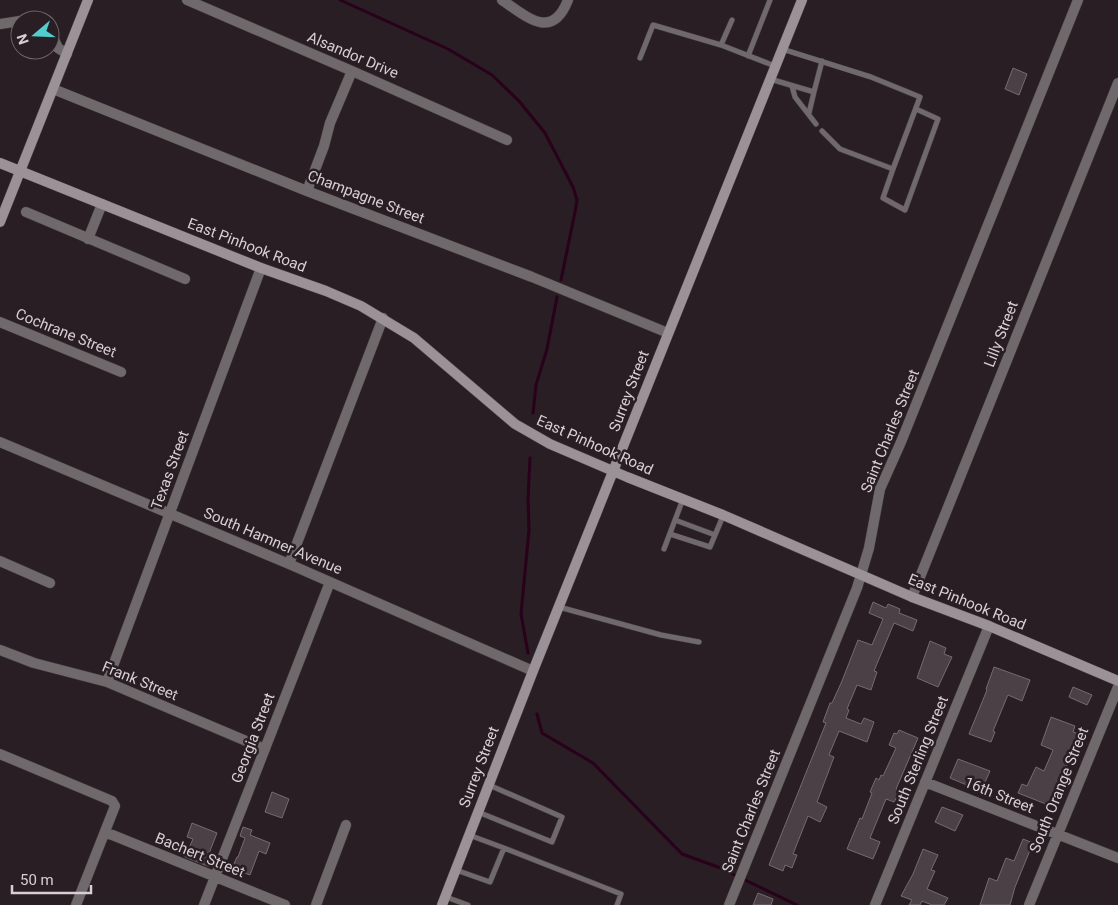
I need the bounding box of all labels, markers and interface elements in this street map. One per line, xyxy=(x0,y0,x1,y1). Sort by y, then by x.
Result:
north arrow xyxy=(10,10,60,60)
street label: Alsandor Drive xyxy=(305,28,401,82)
text: N xyxy=(14,32,32,47)
street label: Champagne Street xyxy=(305,166,427,228)
street label: East Pinhook Road xyxy=(185,214,309,276)
street label: Lilly Street xyxy=(980,298,1022,370)
street label: Cochrane Street xyxy=(13,305,119,361)
street label: Surrey Street xyxy=(605,348,653,434)
street label: Saint Charles Street xyxy=(857,367,923,495)
street label: East Pinhook Road xyxy=(534,411,656,479)
street label: Texas Street xyxy=(147,428,193,512)
street label: South Hamner Avenue xyxy=(201,504,345,578)
street label: East Pinhook Road xyxy=(905,570,1029,634)
street label: Frank Street xyxy=(99,658,181,704)
street label: Georgia Street xyxy=(228,690,278,786)
street label: South Sterling Street xyxy=(884,693,952,827)
street label: Surrey Street xyxy=(455,724,503,810)
street label: South Orange Street xyxy=(1026,724,1092,855)
street label: Saint Charles Street xyxy=(718,747,784,875)
street label: 16th Street xyxy=(962,773,1036,817)
street label: Bachert Street xyxy=(152,829,248,881)
scale bar xyxy=(12,862,91,894)
text: 50 m xyxy=(20,871,54,889)

